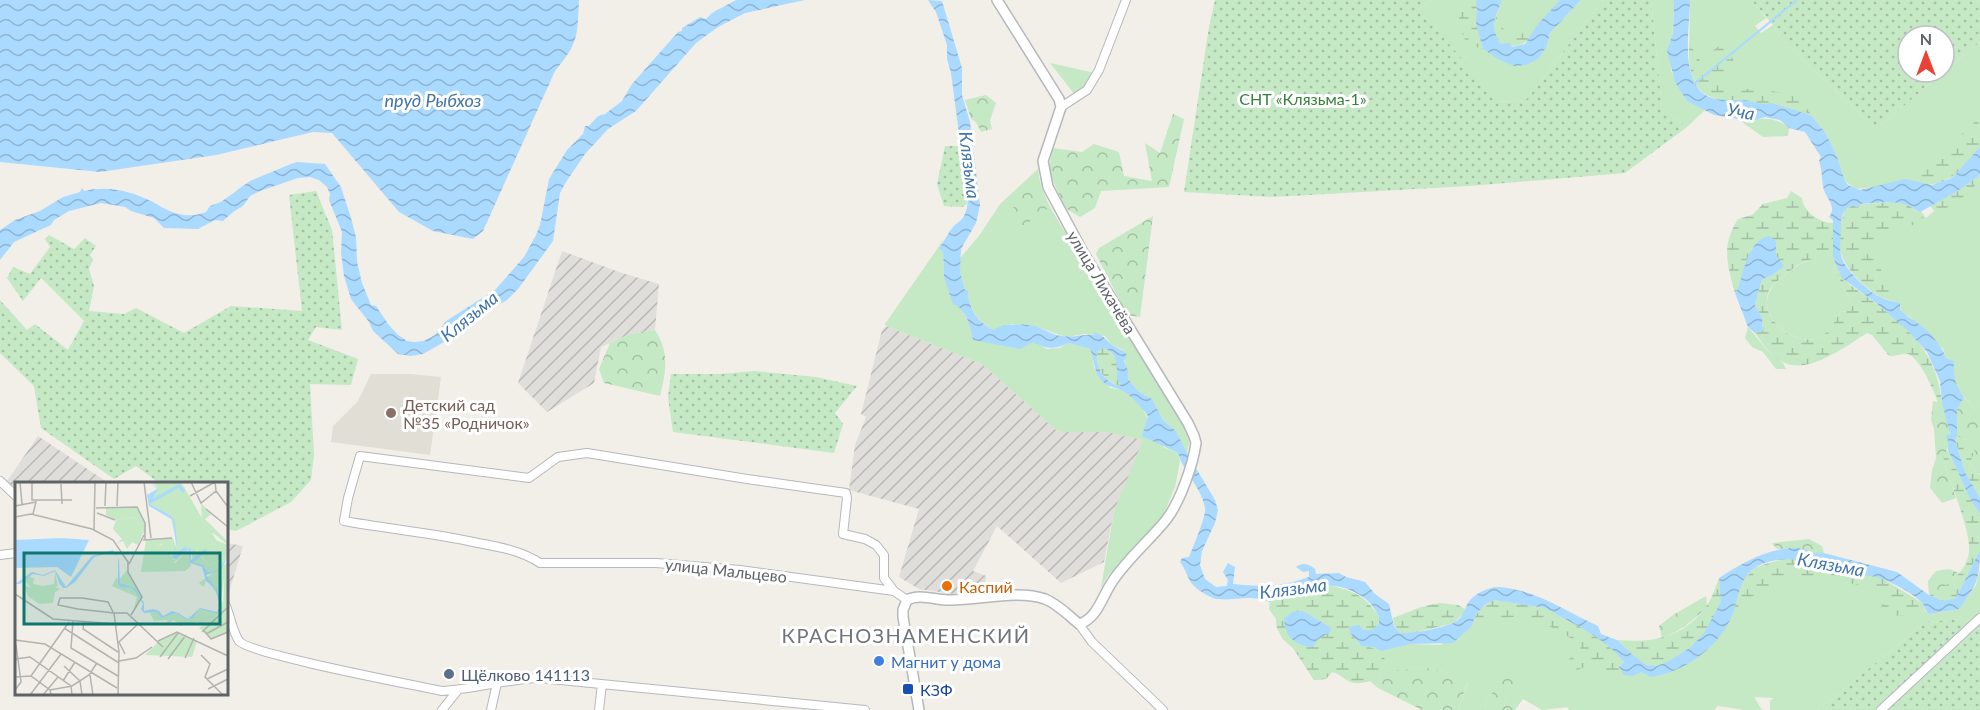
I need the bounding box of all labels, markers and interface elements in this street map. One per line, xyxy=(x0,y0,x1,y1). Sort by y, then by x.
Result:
north arrow xyxy=(1896,24,1956,84)
text: N xyxy=(1920,29,1932,48)
water label: пруд Рыбхоз xyxy=(385,89,482,111)
park label: СНТ «Клязьма-1» xyxy=(1239,89,1367,108)
water label: Уча xyxy=(1726,98,1756,124)
water label: Клязьма xyxy=(955,130,985,200)
street label: улица Лихачёва xyxy=(1064,227,1140,337)
water label: Клязьма xyxy=(436,286,502,346)
place label: Детский сад №35 «Родничок» xyxy=(403,395,530,432)
marker: Детский сад №35 «Родничок» xyxy=(384,406,398,420)
inset map xyxy=(15,482,228,695)
water label: Клязьма xyxy=(1796,547,1866,581)
street label: улица Мальцево xyxy=(664,554,788,586)
water label: Клязьма xyxy=(1258,573,1328,603)
place label: Каспий xyxy=(959,577,1013,596)
marker: Каспий xyxy=(940,579,954,593)
district label: КРАСНОЗНАМЕНСКИЙ xyxy=(782,623,1030,647)
place label: Магнит у дома xyxy=(891,652,1001,671)
marker: Магнит у дома xyxy=(872,654,886,668)
place label: Щёлково 141113 xyxy=(461,665,590,684)
marker: Щёлково 141113 xyxy=(442,667,456,681)
place label: КЗФ xyxy=(920,680,952,699)
marker: КЗФ xyxy=(901,682,915,696)

